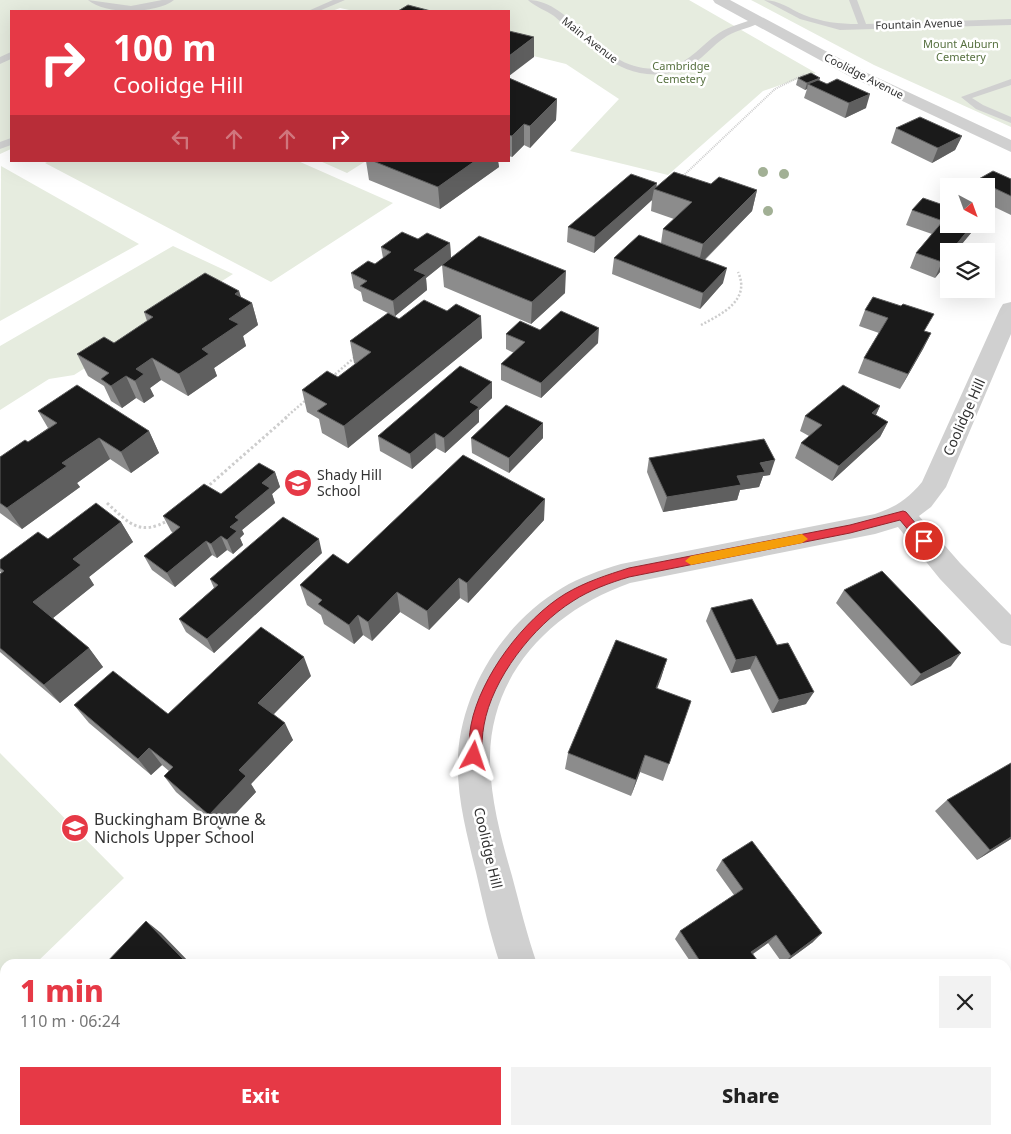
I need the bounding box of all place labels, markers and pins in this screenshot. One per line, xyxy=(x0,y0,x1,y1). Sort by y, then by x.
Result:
place label: Shady Hill School xyxy=(317,465,382,500)
school or university icon: Shady Hill School xyxy=(283,468,313,498)
pin xyxy=(903,520,945,562)
place label: Buckingham Browne & Nichols Upper School xyxy=(94,808,266,848)
school or university icon: Buckingham Browne & Nichols Upper School xyxy=(60,813,90,843)

